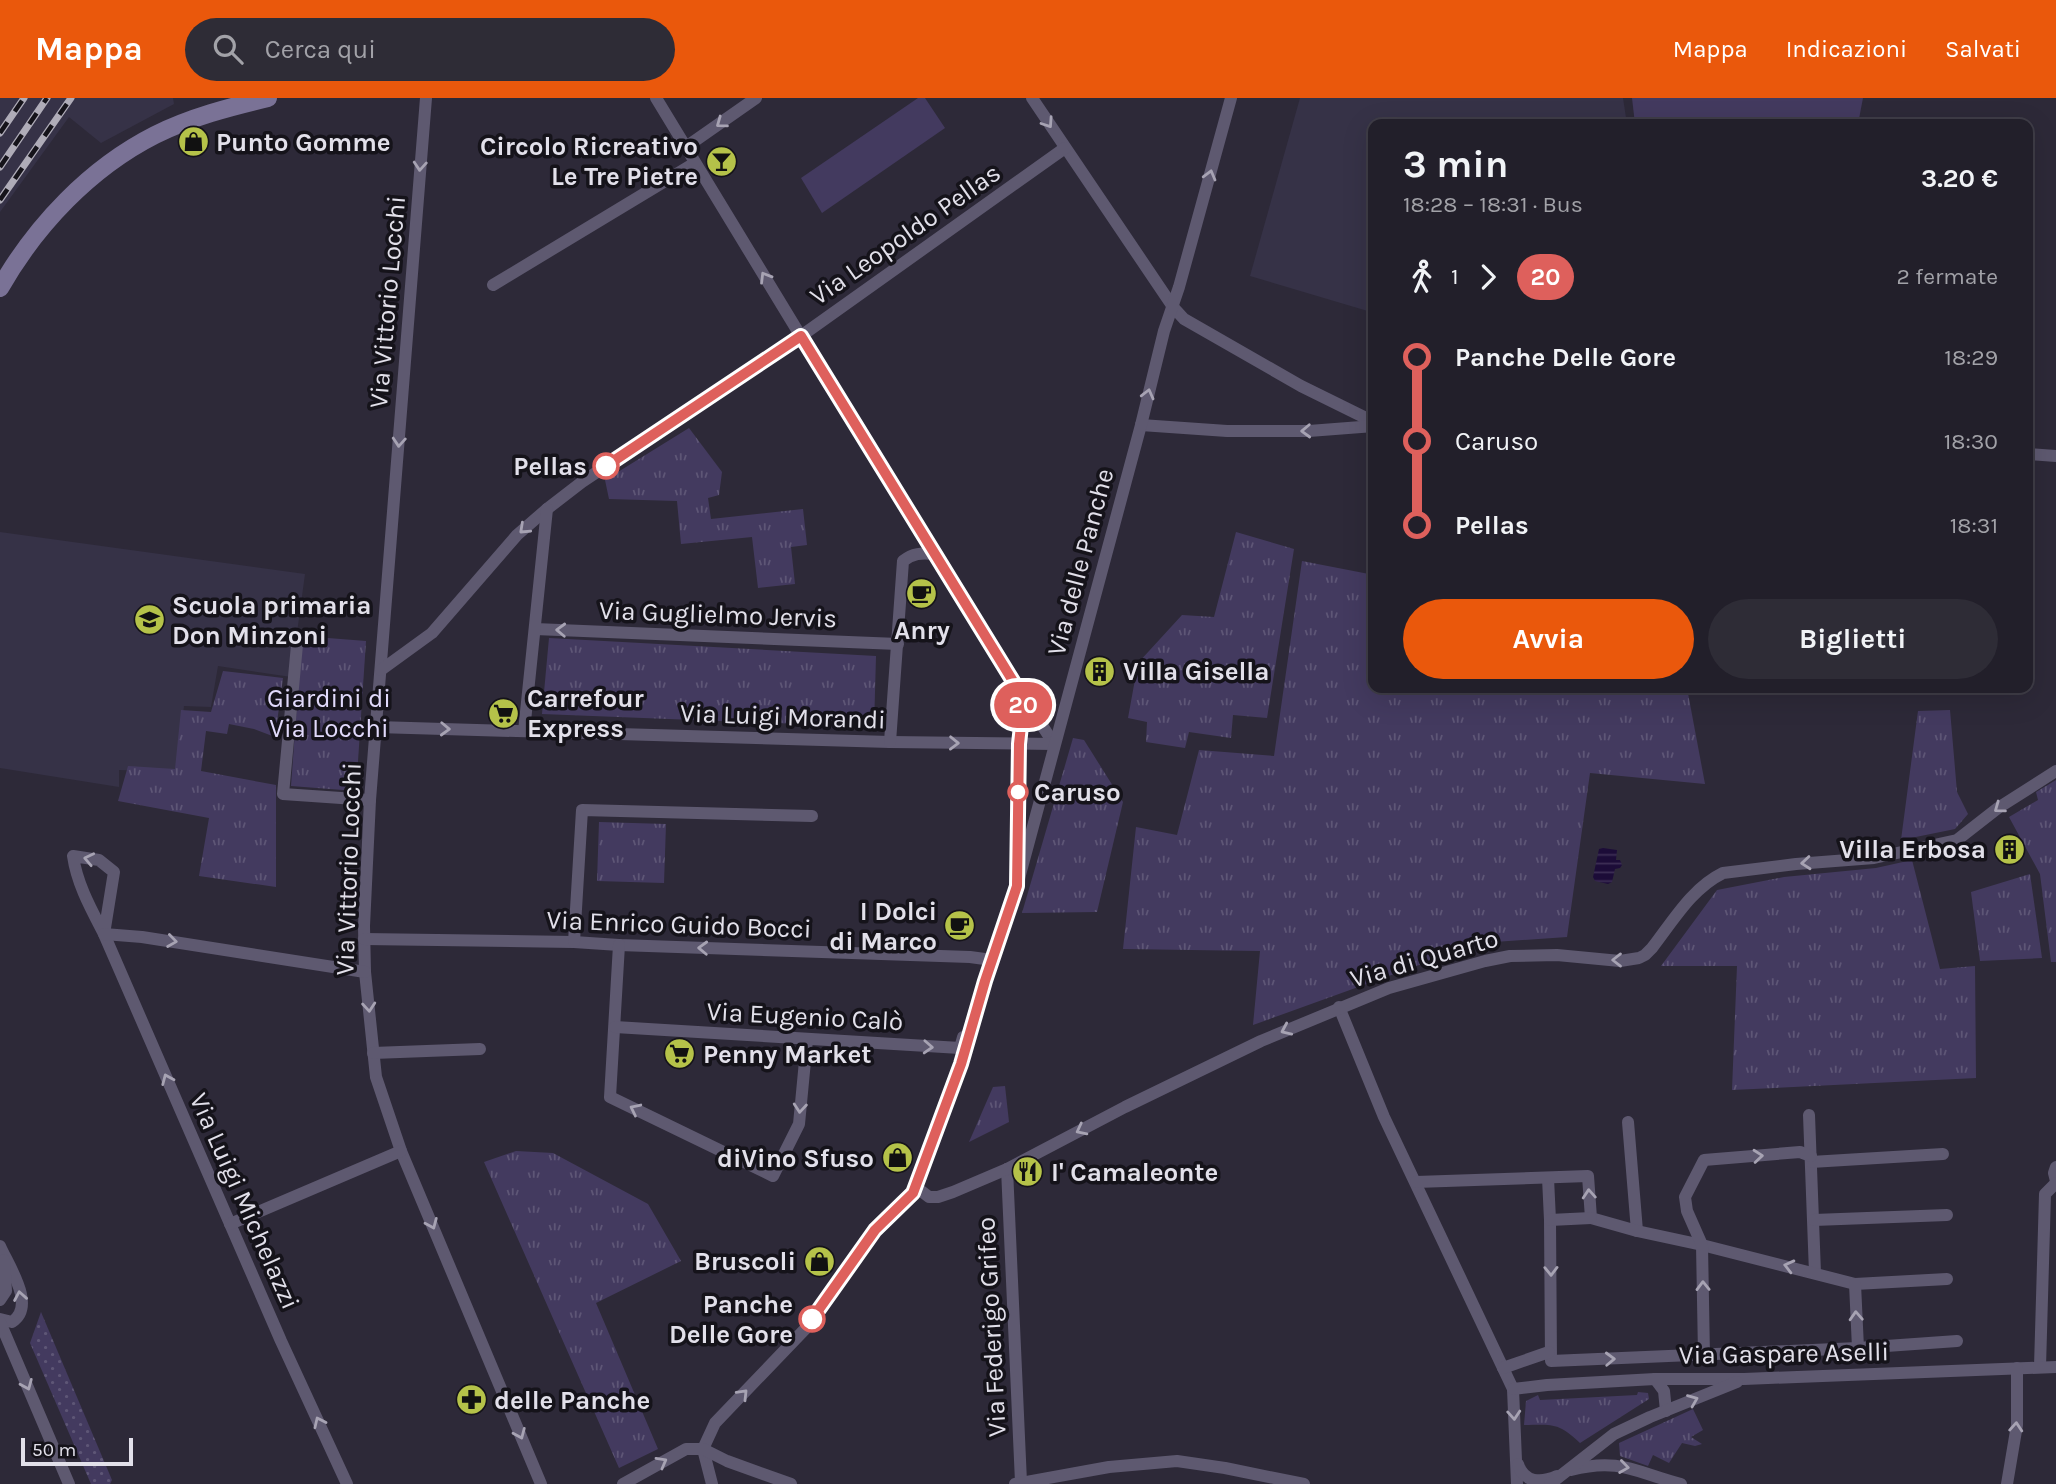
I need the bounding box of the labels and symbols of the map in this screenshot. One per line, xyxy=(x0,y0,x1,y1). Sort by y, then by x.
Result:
one-way arrow xyxy=(716,115,729,127)
one-way arrow xyxy=(1040,115,1053,128)
shop icon: Punto Gomme xyxy=(176,125,210,159)
place label: Punto Gomme xyxy=(216,127,391,158)
place label: Circolo Ricreativo Le Tre Pietre xyxy=(480,131,698,192)
bar icon: Circolo Ricreativo Le Tre Pietre xyxy=(704,144,738,178)
street label: Via Leopoldo Pellas xyxy=(804,157,1006,312)
one-way arrow xyxy=(413,161,428,172)
one-way arrow xyxy=(1202,170,1216,182)
street label: Via Vittorio Locchi xyxy=(363,195,412,410)
one-way arrow xyxy=(760,272,773,285)
one-way arrow xyxy=(1140,388,1154,400)
one-way arrow xyxy=(1300,423,1310,439)
one-way arrow xyxy=(392,436,407,447)
place label: Pellas xyxy=(513,451,587,482)
marker: Pellas xyxy=(593,453,619,479)
street label: Via delle Panche xyxy=(1041,465,1120,659)
one-way arrow xyxy=(519,521,532,534)
cafe icon: Anry xyxy=(905,577,939,611)
place label: Scuola primaria Don Minzoni xyxy=(172,590,372,651)
street label: Via Guglielmo Jervis xyxy=(598,595,838,634)
school or university icon: Scuola primaria Don Minzoni xyxy=(132,603,166,637)
place label: Anry xyxy=(894,615,950,646)
one-way arrow xyxy=(555,623,566,638)
building icon: Villa Gisella xyxy=(1083,654,1117,688)
place label: Villa Gisella xyxy=(1123,656,1269,687)
line badge: 20 xyxy=(992,682,1054,728)
park label: Giardini di Via Locchi xyxy=(267,683,391,744)
place label: Carrefour Express xyxy=(527,683,644,744)
supermarket icon: Carrefour Express xyxy=(487,696,521,730)
street label: Via Luigi Morandi xyxy=(680,697,886,736)
one-way arrow xyxy=(440,721,451,736)
one-way arrow xyxy=(950,735,960,751)
street label: Via Vittorio Locchi xyxy=(329,762,368,976)
place label: Caruso xyxy=(1034,777,1121,808)
marker: Caruso xyxy=(1008,782,1028,802)
one-way arrow xyxy=(1994,800,2007,813)
building icon: Villa Erbosa xyxy=(1992,832,2026,866)
place label: Villa Erbosa xyxy=(1839,834,1986,865)
one-way arrow xyxy=(83,852,95,867)
one-way arrow xyxy=(1801,855,1812,870)
place label: I Dolci di Marco xyxy=(829,896,937,957)
street label: Via Enrico Guido Bocci xyxy=(546,904,812,945)
cafe icon: I Dolci di Marco xyxy=(943,909,977,943)
street label: Via di Quarto xyxy=(1347,923,1502,994)
one-way arrow xyxy=(166,933,178,948)
one-way arrow xyxy=(698,941,709,956)
one-way arrow xyxy=(1611,952,1622,968)
street label: Via Eugenio Calò xyxy=(706,996,904,1037)
one-way arrow xyxy=(361,1001,376,1013)
one-way arrow xyxy=(1280,1022,1292,1036)
supermarket icon: Penny Market xyxy=(663,1037,697,1071)
place label: Penny Market xyxy=(703,1039,872,1070)
one-way arrow xyxy=(923,1039,934,1054)
one-way arrow xyxy=(161,1074,175,1087)
street label: Via Luigi Michelazzi xyxy=(183,1088,306,1314)
one-way arrow xyxy=(793,1102,808,1113)
one-way arrow xyxy=(630,1104,642,1118)
one-way arrow xyxy=(1076,1121,1088,1135)
shop icon: diVino Sfuso xyxy=(880,1141,914,1175)
place label: diVino Sfuso xyxy=(717,1143,874,1174)
one-way arrow xyxy=(1752,1148,1764,1163)
restaurant icon: I' Camaleonte xyxy=(1011,1155,1045,1189)
place label: I' Camaleonte xyxy=(1051,1157,1218,1188)
one-way arrow xyxy=(1582,1188,1597,1199)
one-way arrow xyxy=(424,1216,438,1229)
street label: Via Federigo Grifeo xyxy=(970,1216,1013,1438)
shop icon: Bruscoli xyxy=(802,1244,836,1278)
place label: Bruscoli xyxy=(694,1246,796,1277)
one-way arrow xyxy=(1783,1260,1795,1274)
one-way arrow xyxy=(1543,1266,1559,1276)
one-way arrow xyxy=(1696,1281,1711,1292)
place label: Panche Delle Gore xyxy=(669,1289,793,1350)
one-way arrow xyxy=(13,1290,28,1302)
marker: Panche Delle Gore xyxy=(799,1306,825,1332)
one-way arrow xyxy=(1849,1310,1864,1321)
street label: Via Gaspare Aselli xyxy=(1679,1336,1889,1371)
one-way arrow xyxy=(1605,1351,1616,1366)
one-way arrow xyxy=(18,1378,32,1390)
pharmacy icon: delle Panche xyxy=(454,1383,488,1417)
place label: delle Panche xyxy=(494,1385,650,1416)
one-way arrow xyxy=(735,1390,748,1403)
one-way arrow xyxy=(1686,1395,1698,1409)
one-way arrow xyxy=(1507,1410,1522,1421)
one-way arrow xyxy=(313,1416,327,1429)
one-way arrow xyxy=(2009,1421,2024,1432)
one-way arrow xyxy=(511,1427,525,1439)
scale bar xyxy=(21,1435,133,1467)
one-way arrow xyxy=(655,1457,667,1471)
one-way arrow xyxy=(1618,1459,1629,1474)

